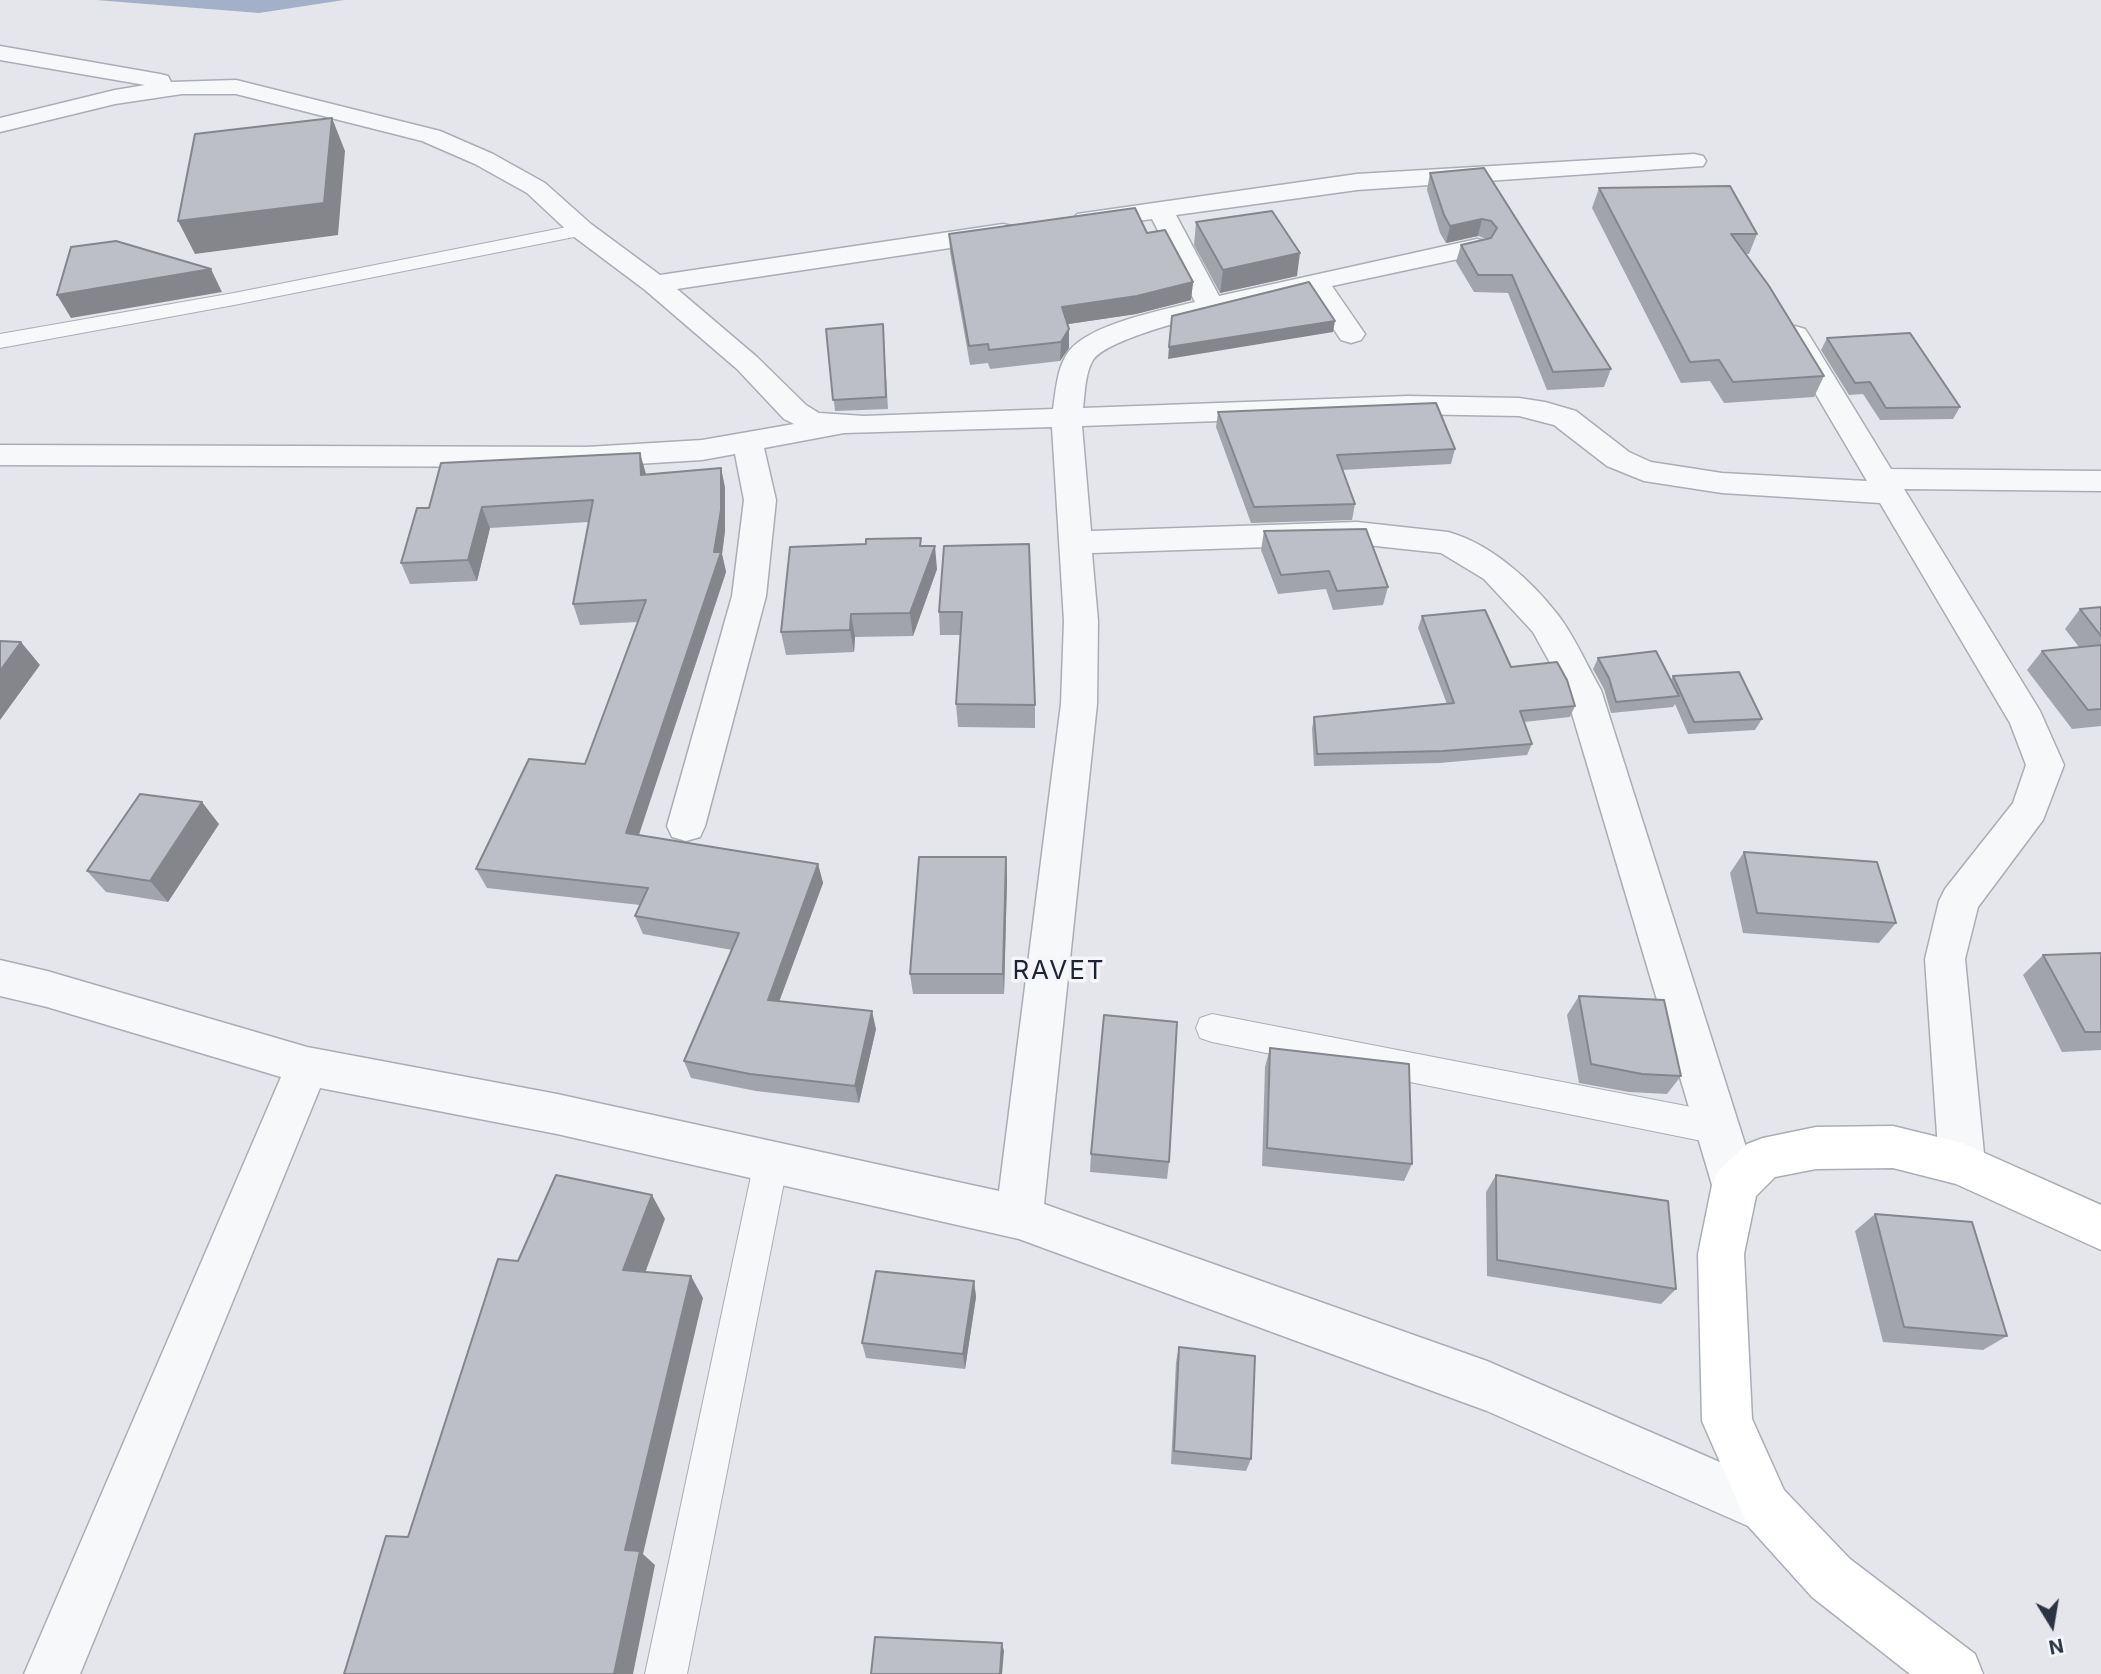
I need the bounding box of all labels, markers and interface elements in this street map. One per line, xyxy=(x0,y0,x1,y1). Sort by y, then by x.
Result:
district label: RAVET xyxy=(1013,955,1105,987)
north arrow xyxy=(2017,1590,2087,1660)
text: N xyxy=(2047,1633,2065,1659)

